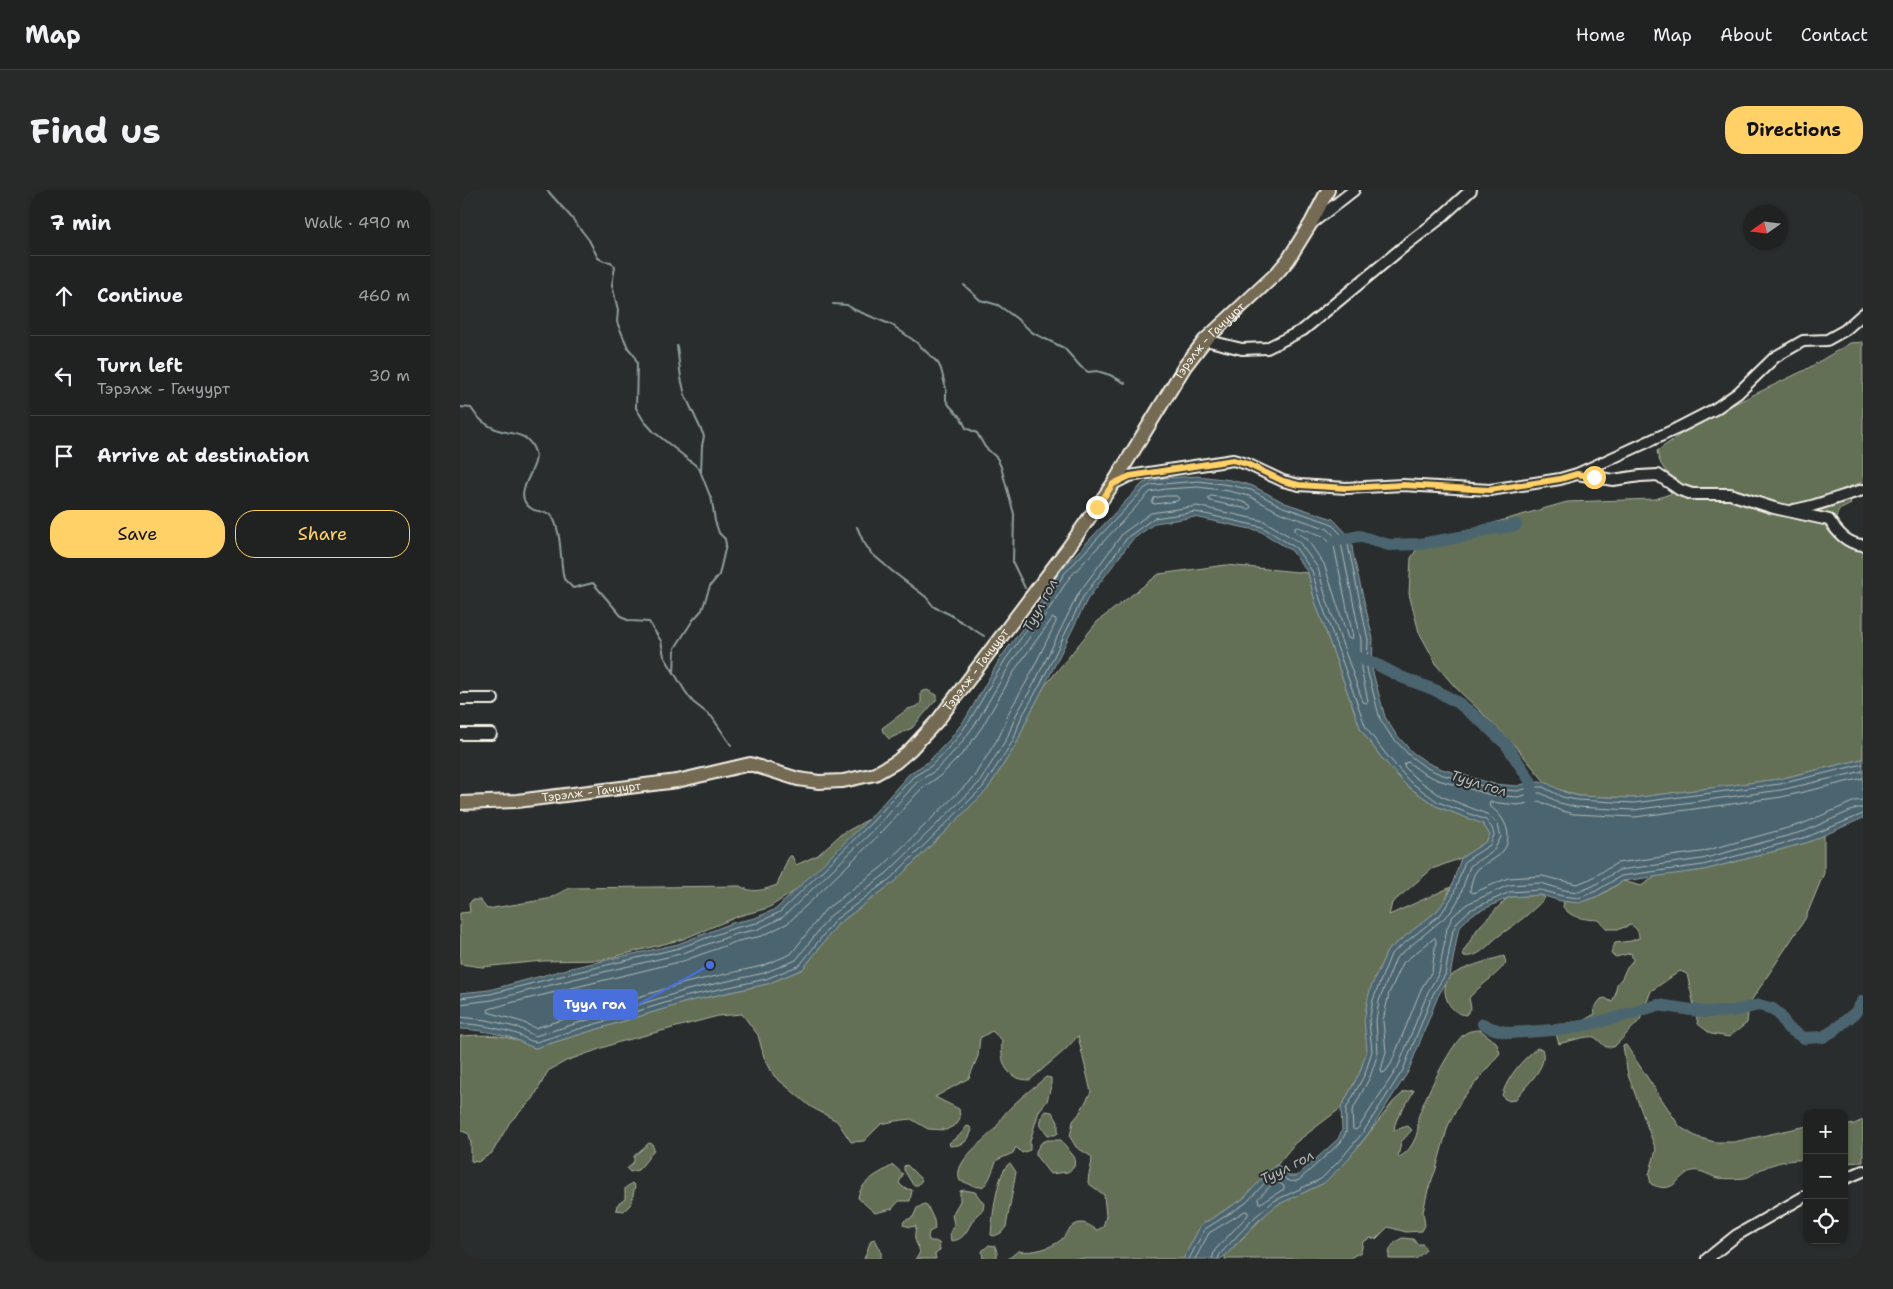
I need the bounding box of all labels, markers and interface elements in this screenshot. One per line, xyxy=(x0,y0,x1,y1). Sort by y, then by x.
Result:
text: Map xyxy=(25,19,81,51)
text: Home xyxy=(1576,23,1625,47)
text: Map xyxy=(1653,23,1692,47)
text: About xyxy=(1720,23,1773,47)
text: Contact xyxy=(1801,23,1868,47)
button: Directions xyxy=(1725,106,1863,154)
text: Find us xyxy=(30,107,161,154)
north arrow xyxy=(1743,205,1788,250)
text: 7 min xyxy=(50,209,111,237)
text: Walk · 490 m xyxy=(304,212,410,233)
icon: ahead xyxy=(50,282,78,310)
text: Continue xyxy=(97,283,183,308)
text: 460 m xyxy=(358,285,410,306)
street label: Тэрэлж - Гачуурт xyxy=(1170,298,1249,383)
text: Turn left xyxy=(97,353,183,378)
icon: left xyxy=(50,362,78,390)
text: 30 m xyxy=(369,365,410,386)
text: Тэрэлж - Гачуурт xyxy=(97,378,230,399)
icon: arrive xyxy=(50,442,78,470)
text: Arrive at destination xyxy=(97,443,309,468)
route start xyxy=(1583,466,1606,489)
route end xyxy=(1086,496,1109,519)
button: Save xyxy=(50,510,225,558)
button: Share xyxy=(235,510,410,558)
water label: Туул гол xyxy=(1018,575,1062,635)
street label: Тэрэлж - Гачуурт xyxy=(939,625,1013,715)
water label: Туул гол xyxy=(1449,766,1510,800)
street label: Тэрэлж - Гачуурт xyxy=(541,777,643,806)
callout: Туул гол xyxy=(554,990,637,1019)
text: Туул гол xyxy=(564,995,627,1013)
map controls xyxy=(1803,1109,1848,1244)
button: + xyxy=(1803,1109,1848,1154)
water label: Туул гол xyxy=(1257,1146,1317,1188)
button: − xyxy=(1803,1154,1848,1199)
button: locate xyxy=(1803,1199,1848,1244)

